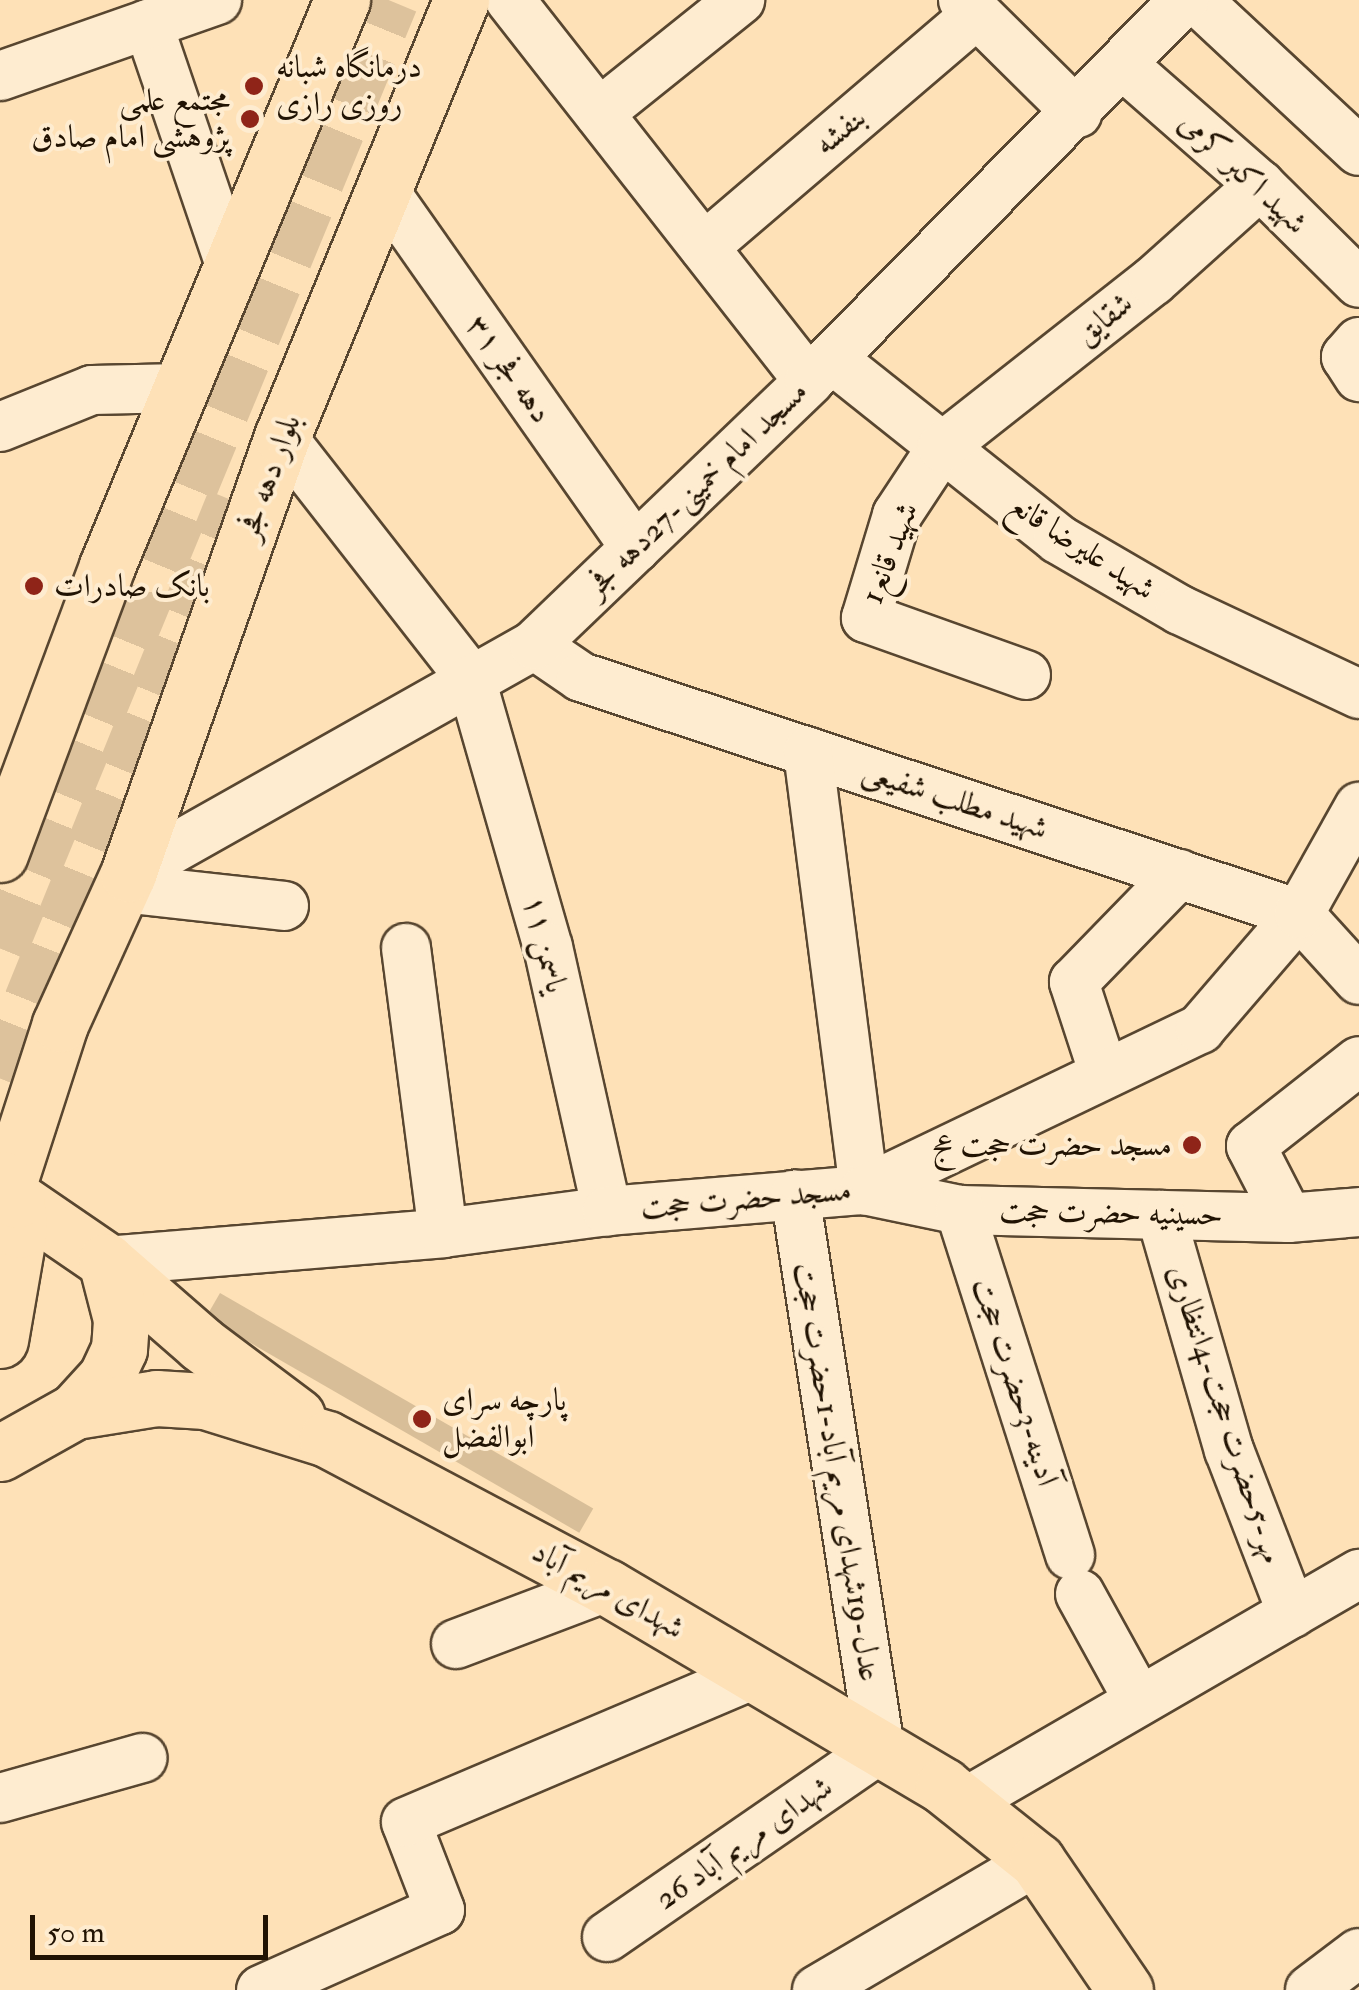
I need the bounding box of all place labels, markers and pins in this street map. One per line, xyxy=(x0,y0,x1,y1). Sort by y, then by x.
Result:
place label: درمانگاه شبانه روزی رازی xyxy=(276,49,422,124)
marker: درمانگاه شبانه روزی رازی xyxy=(241,73,267,99)
place label: مجتمع علمی پژوهشی امام صادق xyxy=(31,82,230,157)
marker: مجتمع علمی پژوهشی امام صادق xyxy=(239,108,261,130)
place label: بانک صادرات xyxy=(54,567,210,605)
marker: بانک صادرات xyxy=(23,575,45,597)
place label: مسجد حضرت حجت عج xyxy=(932,1126,1172,1164)
marker: مسجد حضرت حجت عج xyxy=(1181,1134,1203,1156)
place label: پارچه سرای ابوالفضل xyxy=(442,1382,567,1457)
marker: پارچه سرای ابوالفضل xyxy=(411,1408,433,1430)

